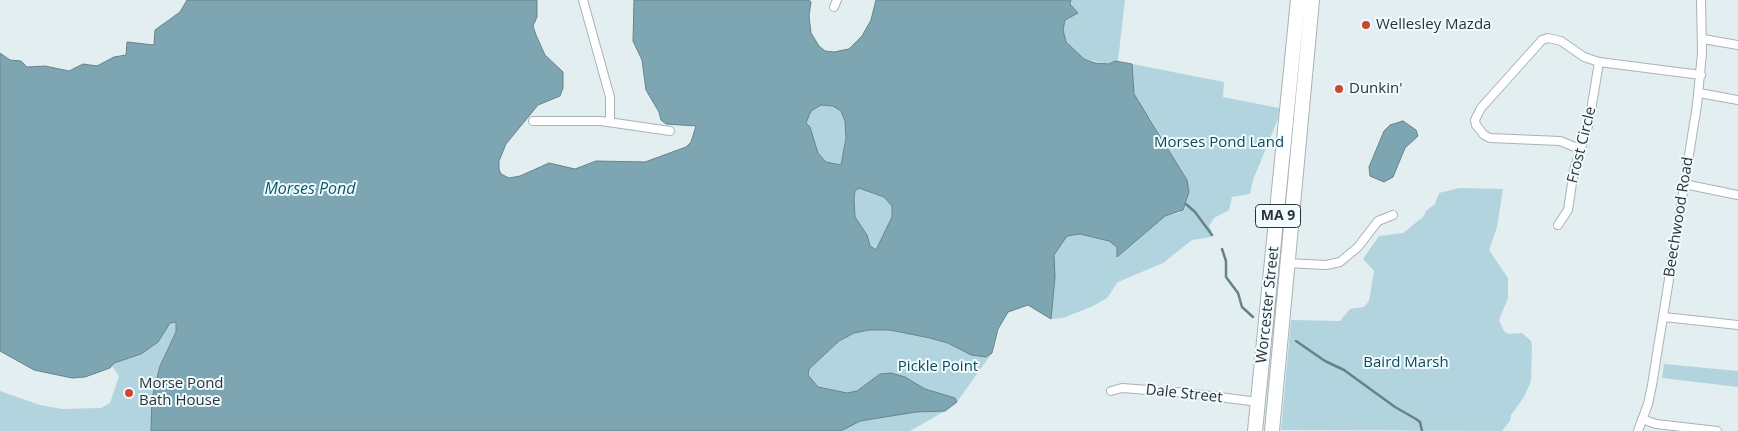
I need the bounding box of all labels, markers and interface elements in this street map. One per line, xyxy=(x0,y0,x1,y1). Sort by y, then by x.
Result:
place label: Wellesley Mazda xyxy=(1376,16,1491,34)
marker: Wellesley Mazda xyxy=(1360,19,1372,31)
place label: Dunkin' xyxy=(1349,80,1402,98)
marker: Dunkin' xyxy=(1333,83,1345,95)
street label: Frost Circle xyxy=(1564,105,1600,185)
park label: Morses Pond Land xyxy=(1154,134,1284,152)
street label: Beechwood Road xyxy=(1661,156,1697,278)
water label: Morses Pond xyxy=(264,179,356,199)
road number: MA 9 xyxy=(1256,205,1300,228)
street label: Worcester Street xyxy=(1253,246,1283,364)
park label: Baird Marsh xyxy=(1363,354,1449,372)
park label: Pickle Point xyxy=(898,358,978,376)
place label: Morse Pond Bath House xyxy=(139,375,224,410)
street label: Dale Street xyxy=(1145,381,1223,407)
marker: Morse Pond Bath House xyxy=(123,387,135,399)

